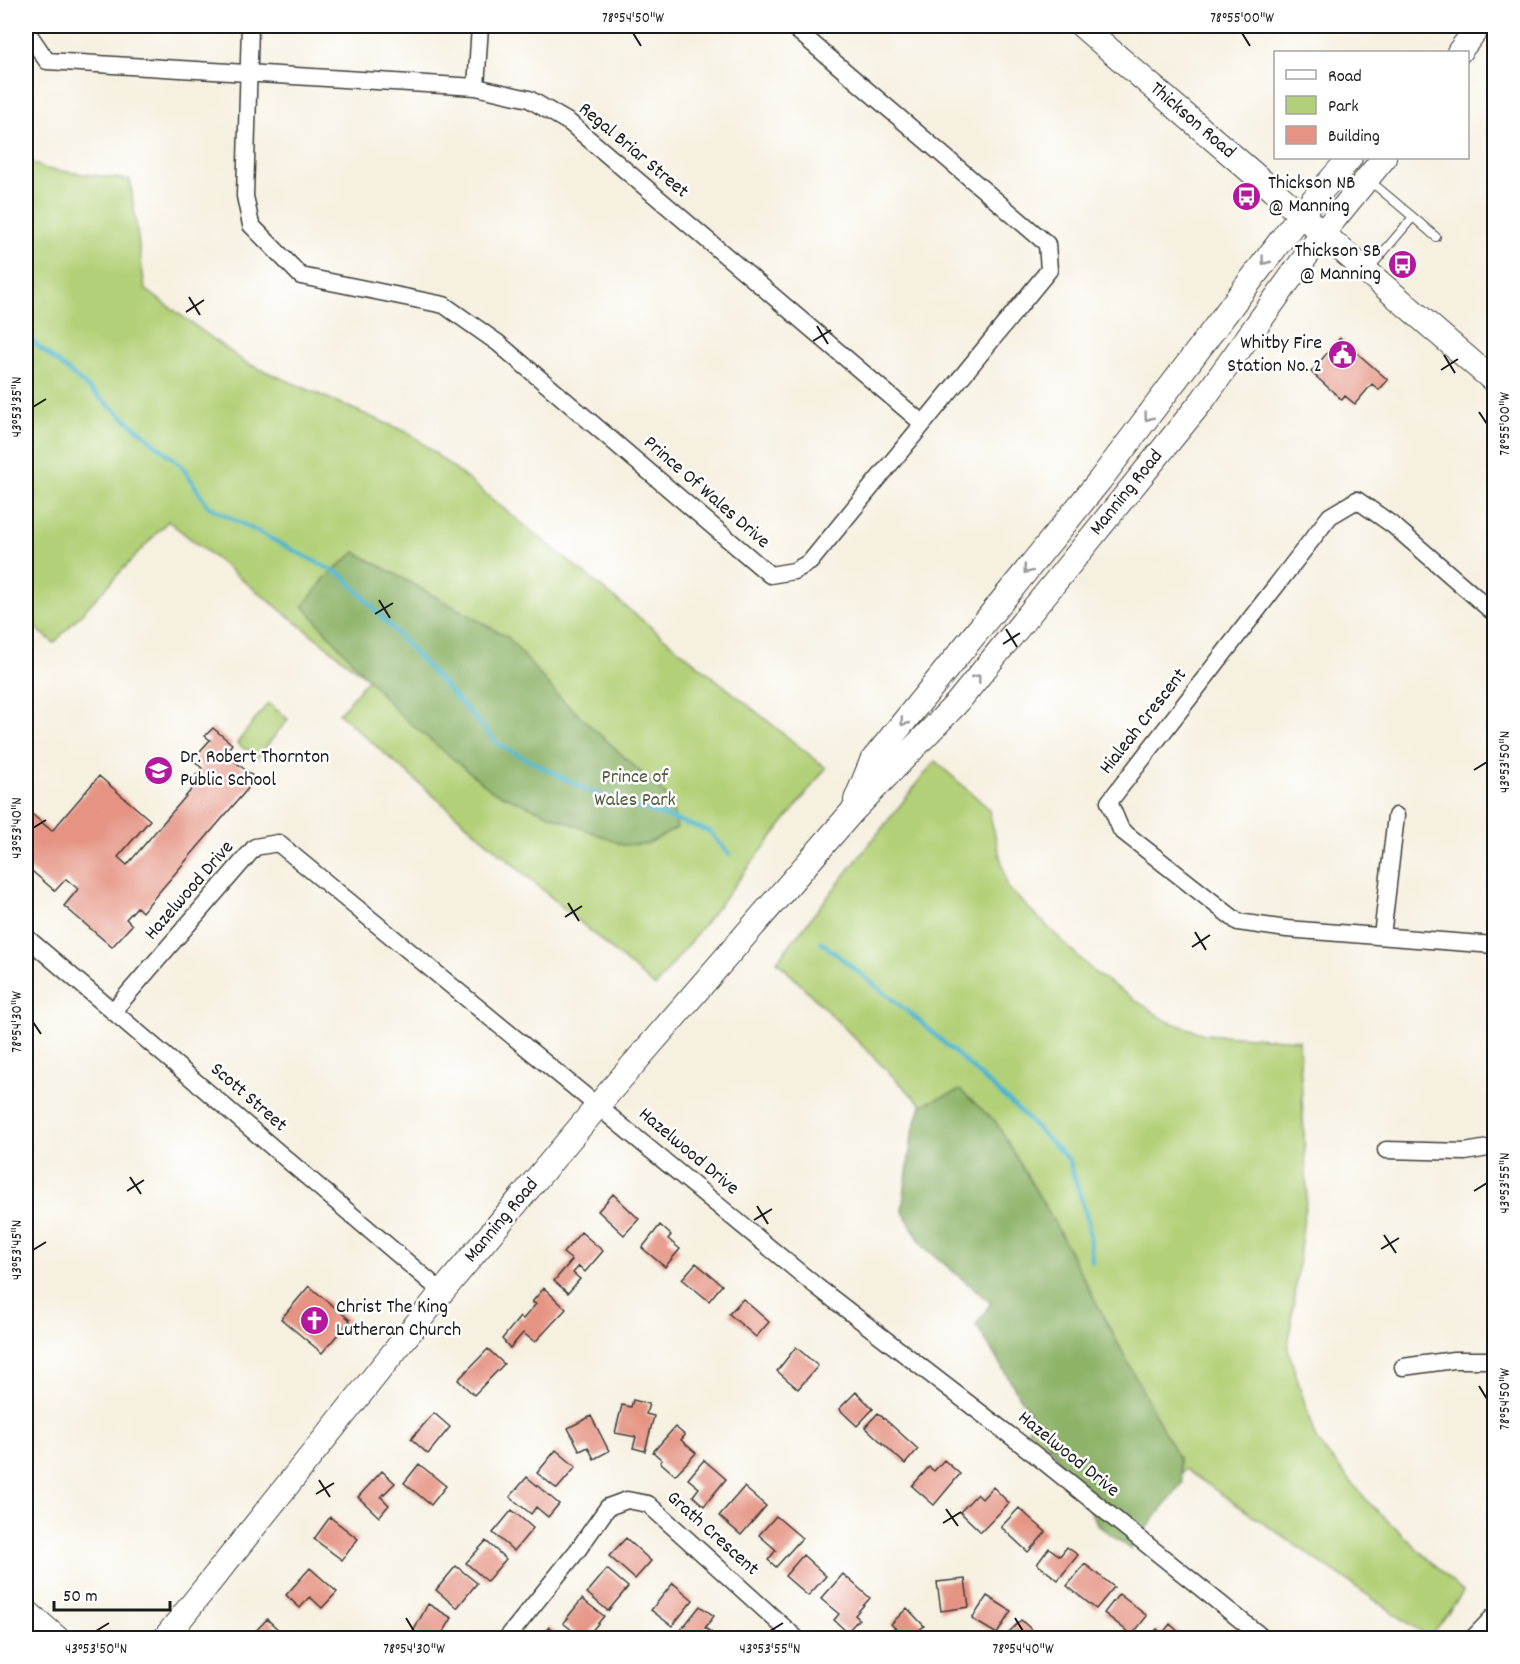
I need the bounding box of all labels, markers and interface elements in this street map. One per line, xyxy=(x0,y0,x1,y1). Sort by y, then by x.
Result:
text: 78°54'50"W xyxy=(602,8,664,30)
text: 78°55'00"W xyxy=(1210,8,1274,30)
legend xyxy=(1274,51,1469,159)
text: Road xyxy=(1328,65,1362,90)
street label: Thickson Road xyxy=(1143,76,1241,166)
text: Park xyxy=(1328,95,1359,120)
street label: Regal Briar Street xyxy=(572,96,694,206)
text: Building xyxy=(1328,125,1380,150)
place label: Thickson NB @ Manning xyxy=(1268,170,1356,221)
bus stop icon: Thickson NB @ Manning xyxy=(1231,180,1263,212)
place label: Thickson SB @ Manning xyxy=(1295,238,1381,289)
bus stop icon: Thickson SB @ Manning xyxy=(1386,248,1418,280)
one-way arrow xyxy=(1261,255,1272,266)
place label: Whitby Fire Station No. 2 xyxy=(1227,330,1322,381)
public building icon: Whitby Fire Station No. 2 xyxy=(1327,339,1359,371)
text: 43°53'35"N xyxy=(7,377,29,437)
text: 78°55'00"W xyxy=(1495,392,1517,456)
one-way arrow xyxy=(1144,411,1155,422)
street label: Prince Of Wales Drive xyxy=(636,430,776,556)
street label: Manning Road xyxy=(1084,444,1170,542)
one-way arrow xyxy=(1024,564,1035,575)
street label: Hialeah Crescent xyxy=(1094,663,1194,781)
one-way arrow xyxy=(970,674,981,685)
one-way arrow xyxy=(901,715,912,726)
text: 43°53'50"N xyxy=(1495,731,1517,793)
place label: Dr. Robert Thornton Public School xyxy=(180,744,329,795)
school or university icon: Dr. Robert Thornton Public School xyxy=(143,754,175,786)
park label: Prince of Wales Park xyxy=(594,764,676,815)
text: 43°53'40"N xyxy=(7,797,29,859)
street label: Hazelwood Drive xyxy=(139,835,241,947)
text: 78°54'30"W xyxy=(7,991,29,1053)
street label: Scott Street xyxy=(203,1057,293,1139)
street label: Hazelwood Drive xyxy=(632,1101,745,1203)
text: 43°53'55"N xyxy=(1495,1153,1517,1213)
street label: Manning Road xyxy=(458,1172,546,1270)
text: 43°53'45"N xyxy=(7,1220,29,1280)
place label: Christ The King Lutheran Church xyxy=(336,1294,461,1345)
church icon: Christ The King Lutheran Church xyxy=(299,1304,331,1336)
text: 78°54'50"W xyxy=(1495,1368,1517,1430)
street label: Hazelwood Drive xyxy=(1011,1405,1125,1505)
street label: Grath Crescent xyxy=(660,1485,764,1583)
scale bar xyxy=(54,1574,170,1612)
text: 50 m xyxy=(63,1585,98,1610)
text: 43°53'50"N xyxy=(65,1639,127,1661)
text: 78°54'30"W xyxy=(383,1639,445,1661)
text: 43°53'55"N xyxy=(740,1639,800,1661)
text: 78°54'40"W xyxy=(992,1639,1054,1661)

